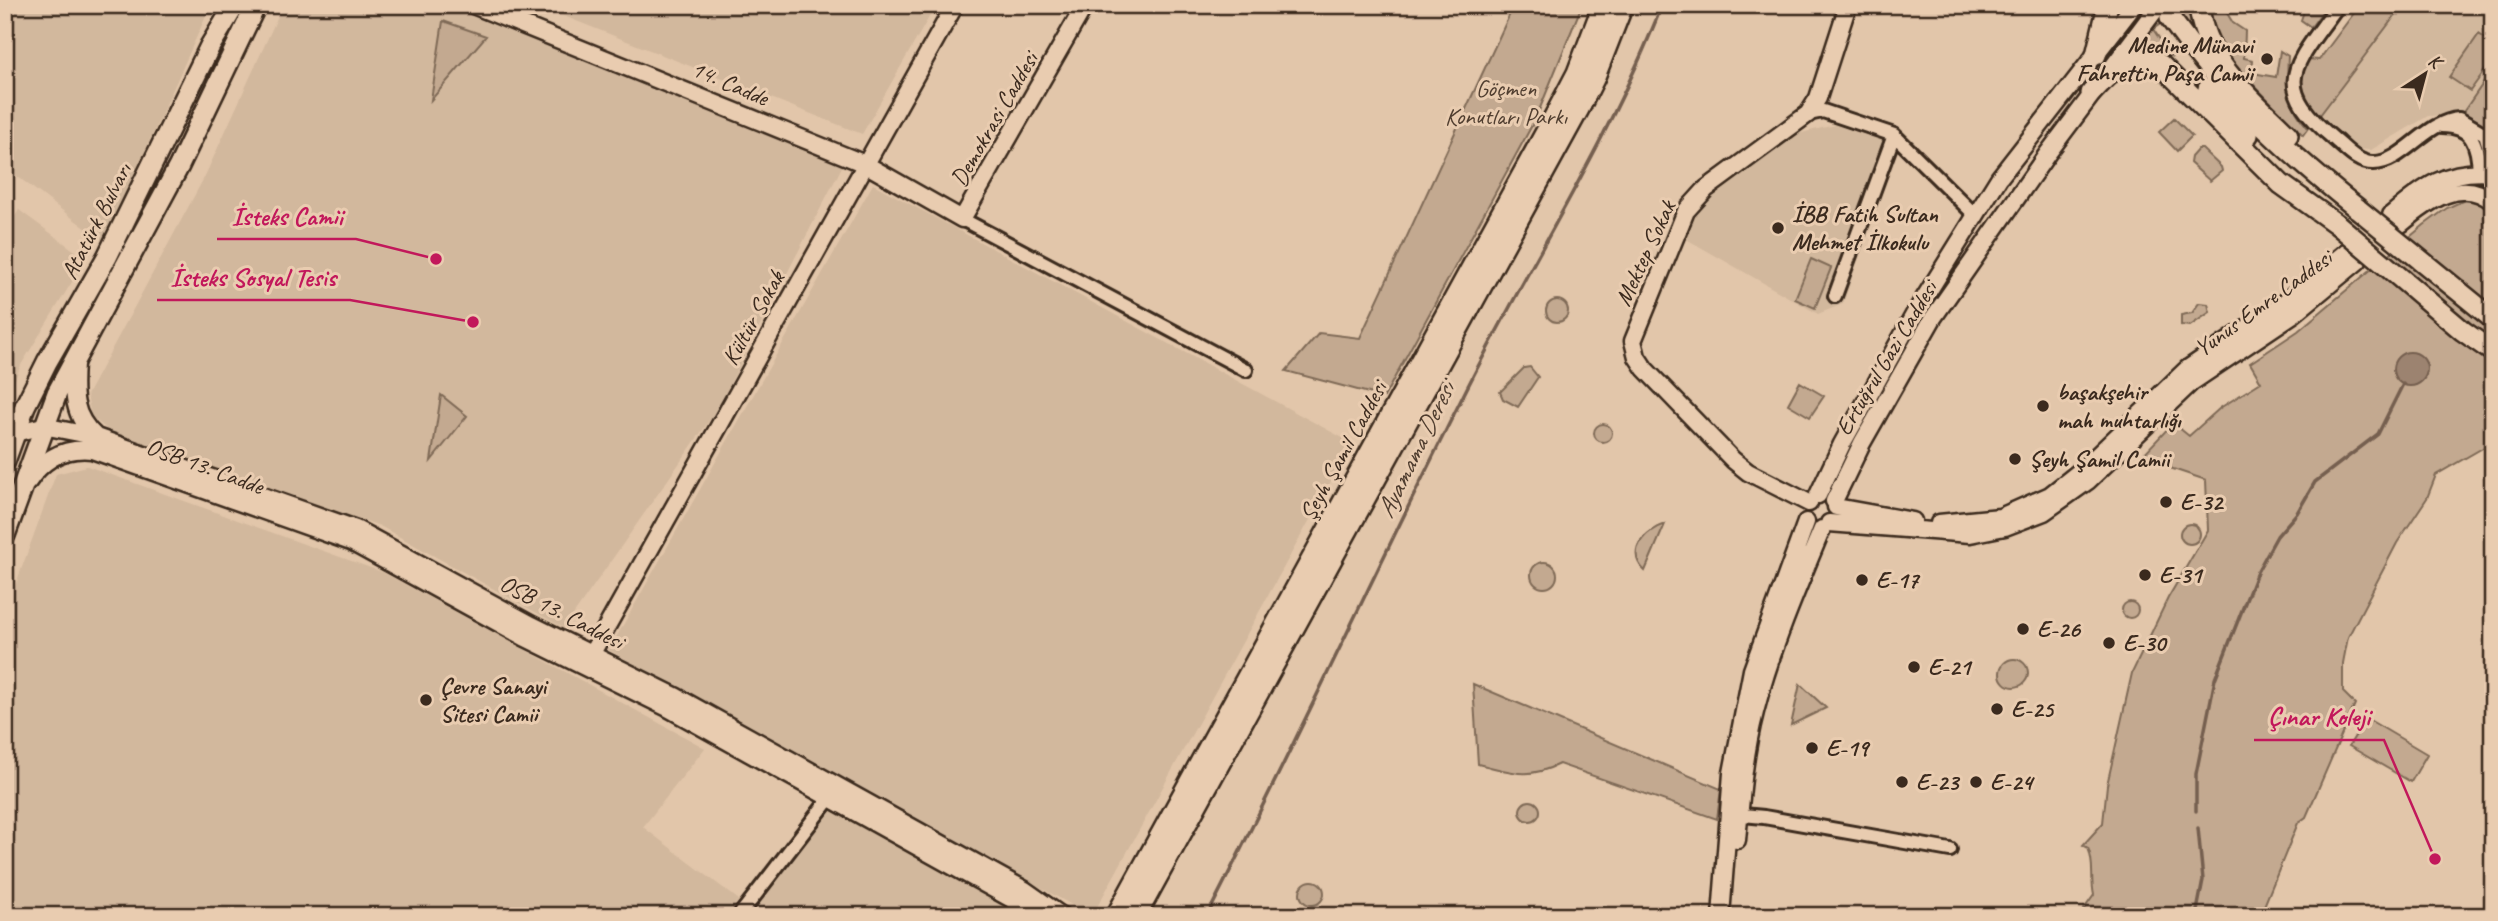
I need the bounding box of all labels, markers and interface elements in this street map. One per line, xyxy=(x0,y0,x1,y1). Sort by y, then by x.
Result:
place label: Medine Münavi Fahrettin Paşa Camii xyxy=(2076,30,2256,88)
north arrow xyxy=(2390,38,2460,108)
street label: Demokrasi Caddesi xyxy=(944,44,1046,191)
text: K xyxy=(2423,49,2449,76)
marker: Medine Münavi Fahrettin Paşa Camii xyxy=(2259,51,2275,67)
street label: 14. Cadde xyxy=(687,53,775,113)
park label: Göçmen Konutları Parkı xyxy=(1445,73,1569,131)
street label: Atatürk Bulvarı xyxy=(54,156,139,284)
callout: İsteks Camii xyxy=(217,192,356,239)
street label: Mektep Sokak xyxy=(1608,194,1683,310)
place label: İBB Fatih Sultan Mehmet İlkokulu xyxy=(1792,199,1939,257)
text: İsteks Camii xyxy=(231,200,346,233)
marker: İBB Fatih Sultan Mehmet İlkokulu xyxy=(1770,220,1786,236)
street label: Yunus Emre Caddesi xyxy=(2188,241,2340,363)
callout: İsteks Sosyal Tesis xyxy=(157,253,350,300)
text: İsteks Sosyal Tesis xyxy=(170,261,339,294)
street label: Kültür Sokak xyxy=(715,264,792,370)
street label: Ertuğrul Gazi Caddesi xyxy=(1828,272,1946,441)
water label: Ayamama Deresi xyxy=(1369,372,1465,523)
street label: Şeyh Şamil Caddesi xyxy=(1292,374,1395,526)
place label: başakşehir mah muhtarlığı xyxy=(2057,377,2182,435)
marker: başakşehir mah muhtarlığı xyxy=(2035,398,2051,414)
street label: OSB 13. Cadde xyxy=(142,431,270,502)
place label: Şeyh Şamil Camii xyxy=(2029,444,2172,474)
marker: Şeyh Şamil Camii xyxy=(2007,451,2023,467)
place label: E-32 xyxy=(2180,487,2224,517)
marker: E-32 xyxy=(2158,494,2174,510)
place label: E-31 xyxy=(2159,560,2204,590)
place label: E-17 xyxy=(1876,565,1920,595)
marker: E-31 xyxy=(2137,567,2153,583)
street label: OSB 13. Caddesi xyxy=(495,568,632,658)
marker: E-17 xyxy=(1854,572,1870,588)
place label: E-26 xyxy=(2037,614,2081,644)
marker: E-26 xyxy=(2015,621,2031,637)
place label: E-30 xyxy=(2123,628,2167,658)
marker: E-30 xyxy=(2101,635,2117,651)
place label: E-21 xyxy=(1928,652,1973,682)
marker: E-21 xyxy=(1906,659,1922,675)
place label: Çevre Sanayi Sitesi Camii xyxy=(440,671,549,729)
marker: Çevre Sanayi Sitesi Camii xyxy=(418,692,434,708)
callout: Çınar Koleji xyxy=(2254,693,2384,740)
place label: E-25 xyxy=(2011,694,2055,724)
text: Çınar Koleji xyxy=(2268,700,2374,733)
marker: E-25 xyxy=(1989,701,2005,717)
place label: E-19 xyxy=(1826,733,1870,763)
marker: E-19 xyxy=(1804,740,1820,756)
place label: E-23 xyxy=(1916,767,1960,797)
place label: E-24 xyxy=(1990,767,2035,797)
marker: E-23 xyxy=(1894,774,1910,790)
marker: E-24 xyxy=(1968,774,1984,790)

